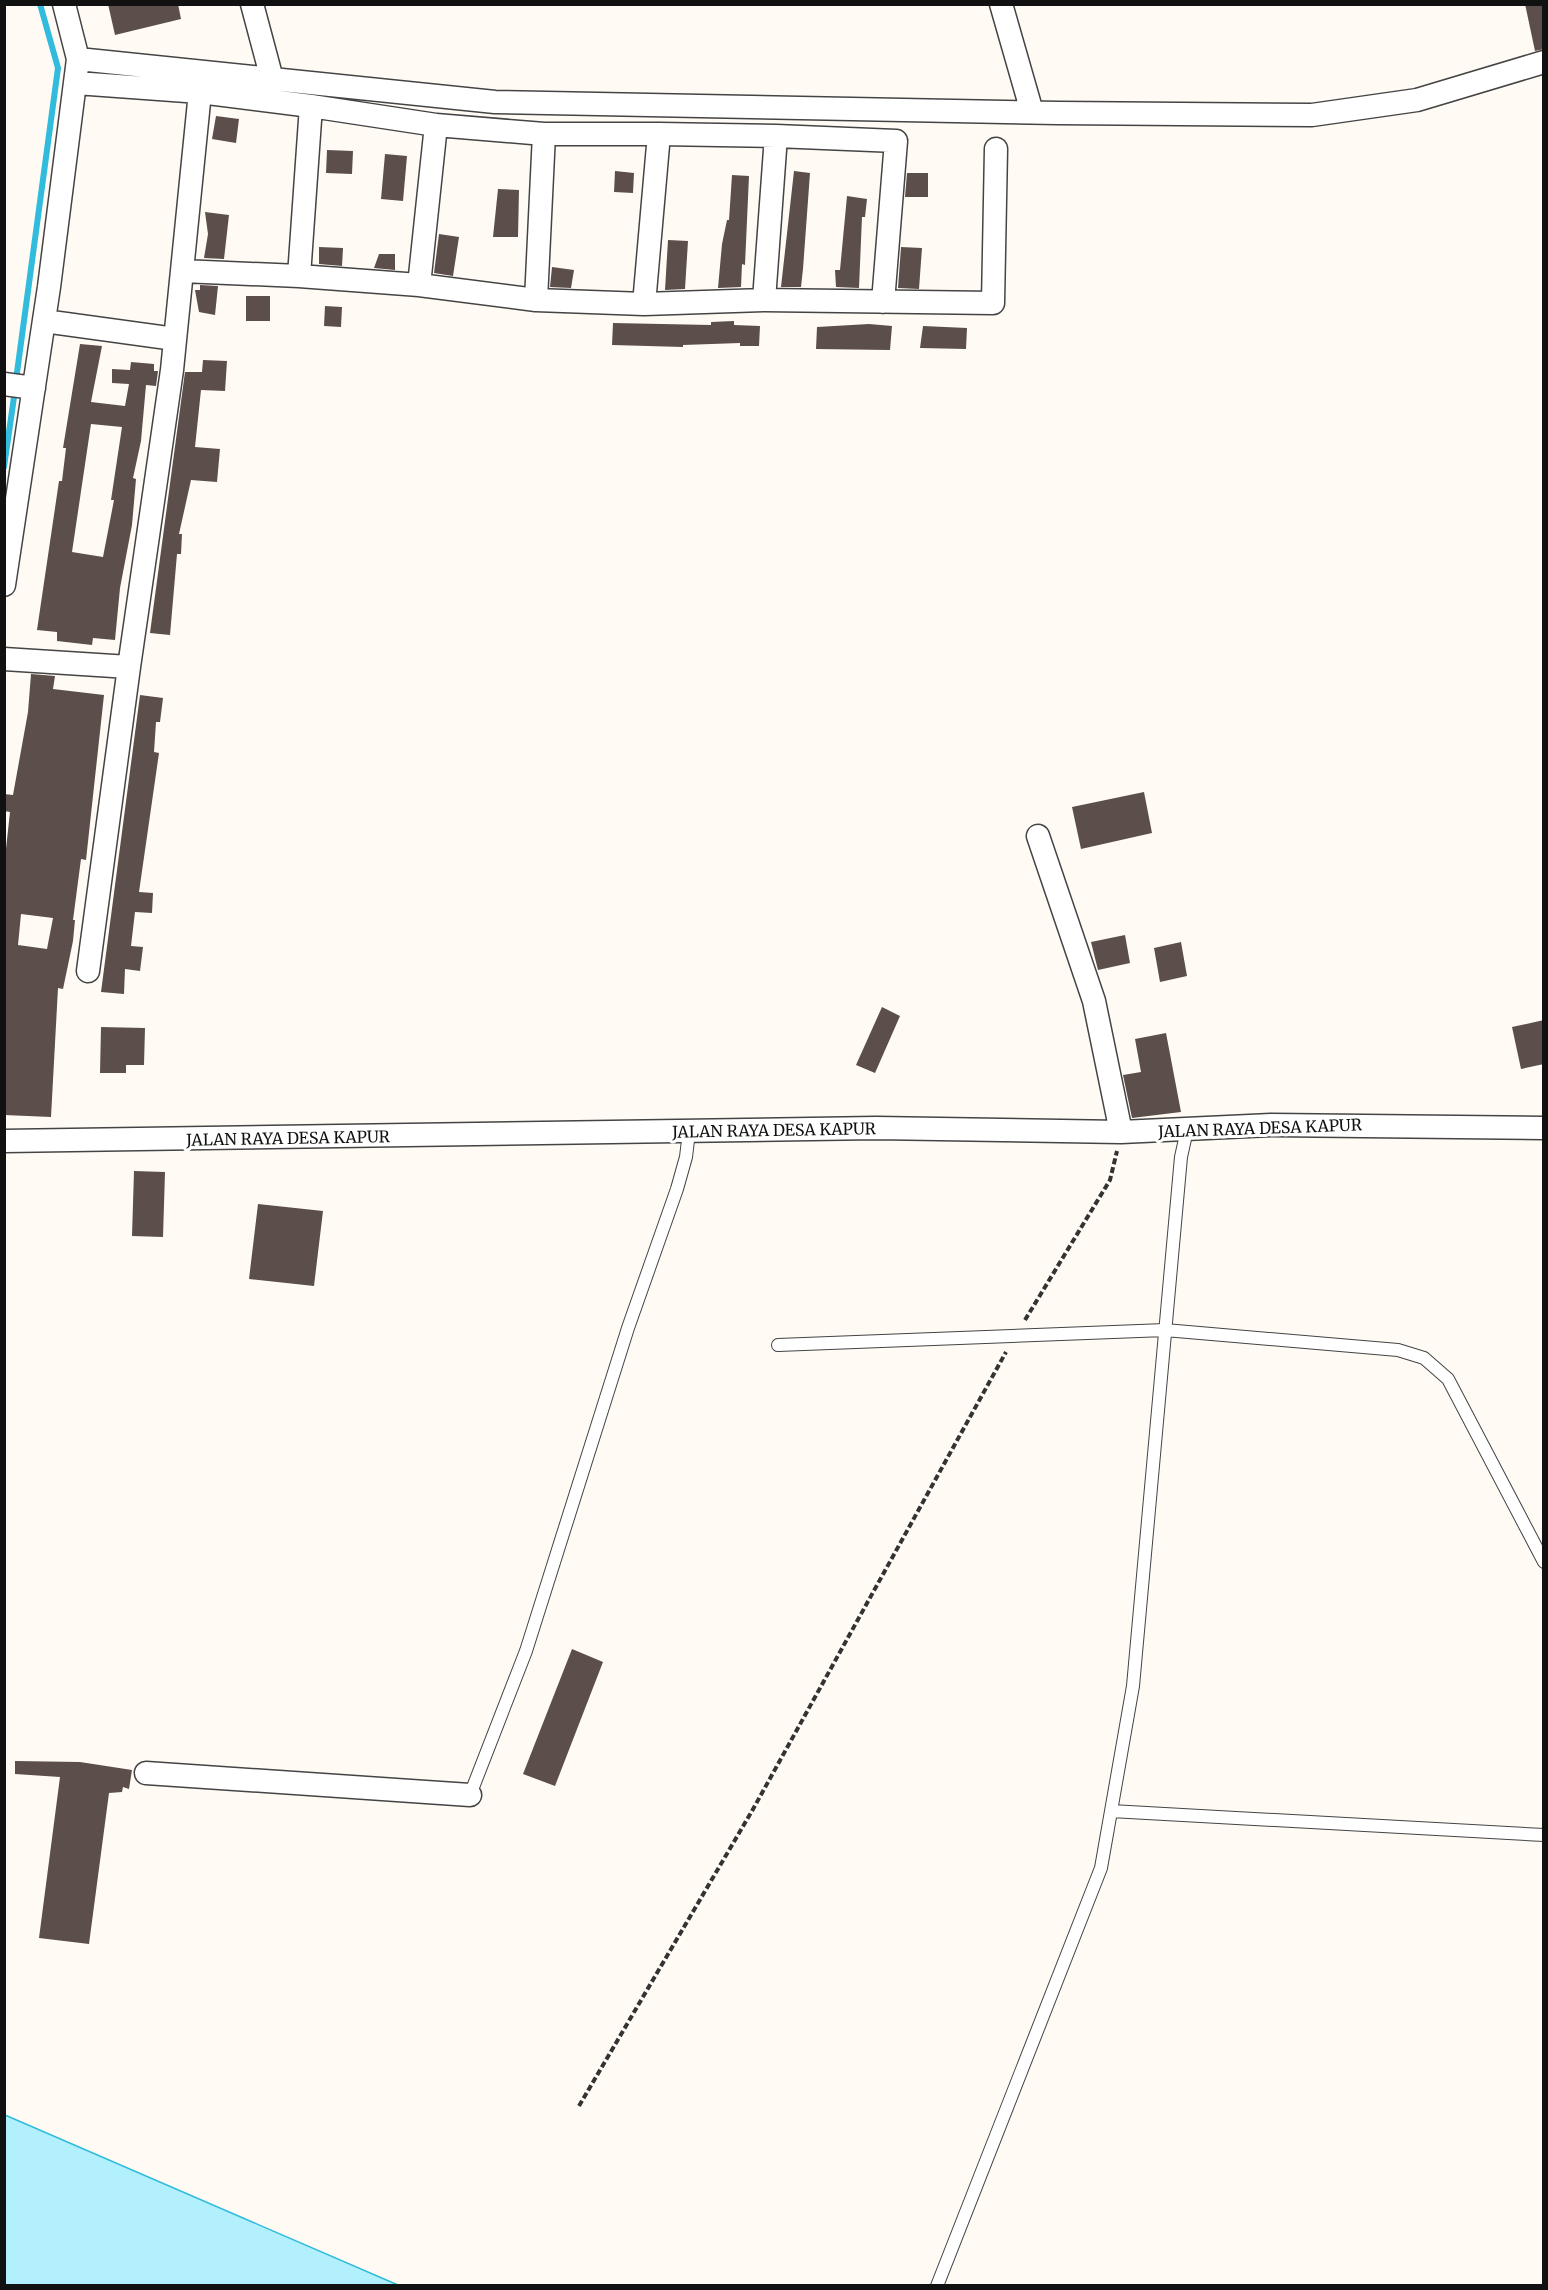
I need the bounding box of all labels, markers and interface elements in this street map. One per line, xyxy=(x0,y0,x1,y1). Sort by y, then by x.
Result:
street label: JALAN RAYA DESA KAPUR xyxy=(1157,1114,1363,1142)
street label: JALAN RAYA DESA KAPUR xyxy=(671,1118,877,1142)
street label: JALAN RAYA DESA KAPUR xyxy=(185,1126,391,1150)

